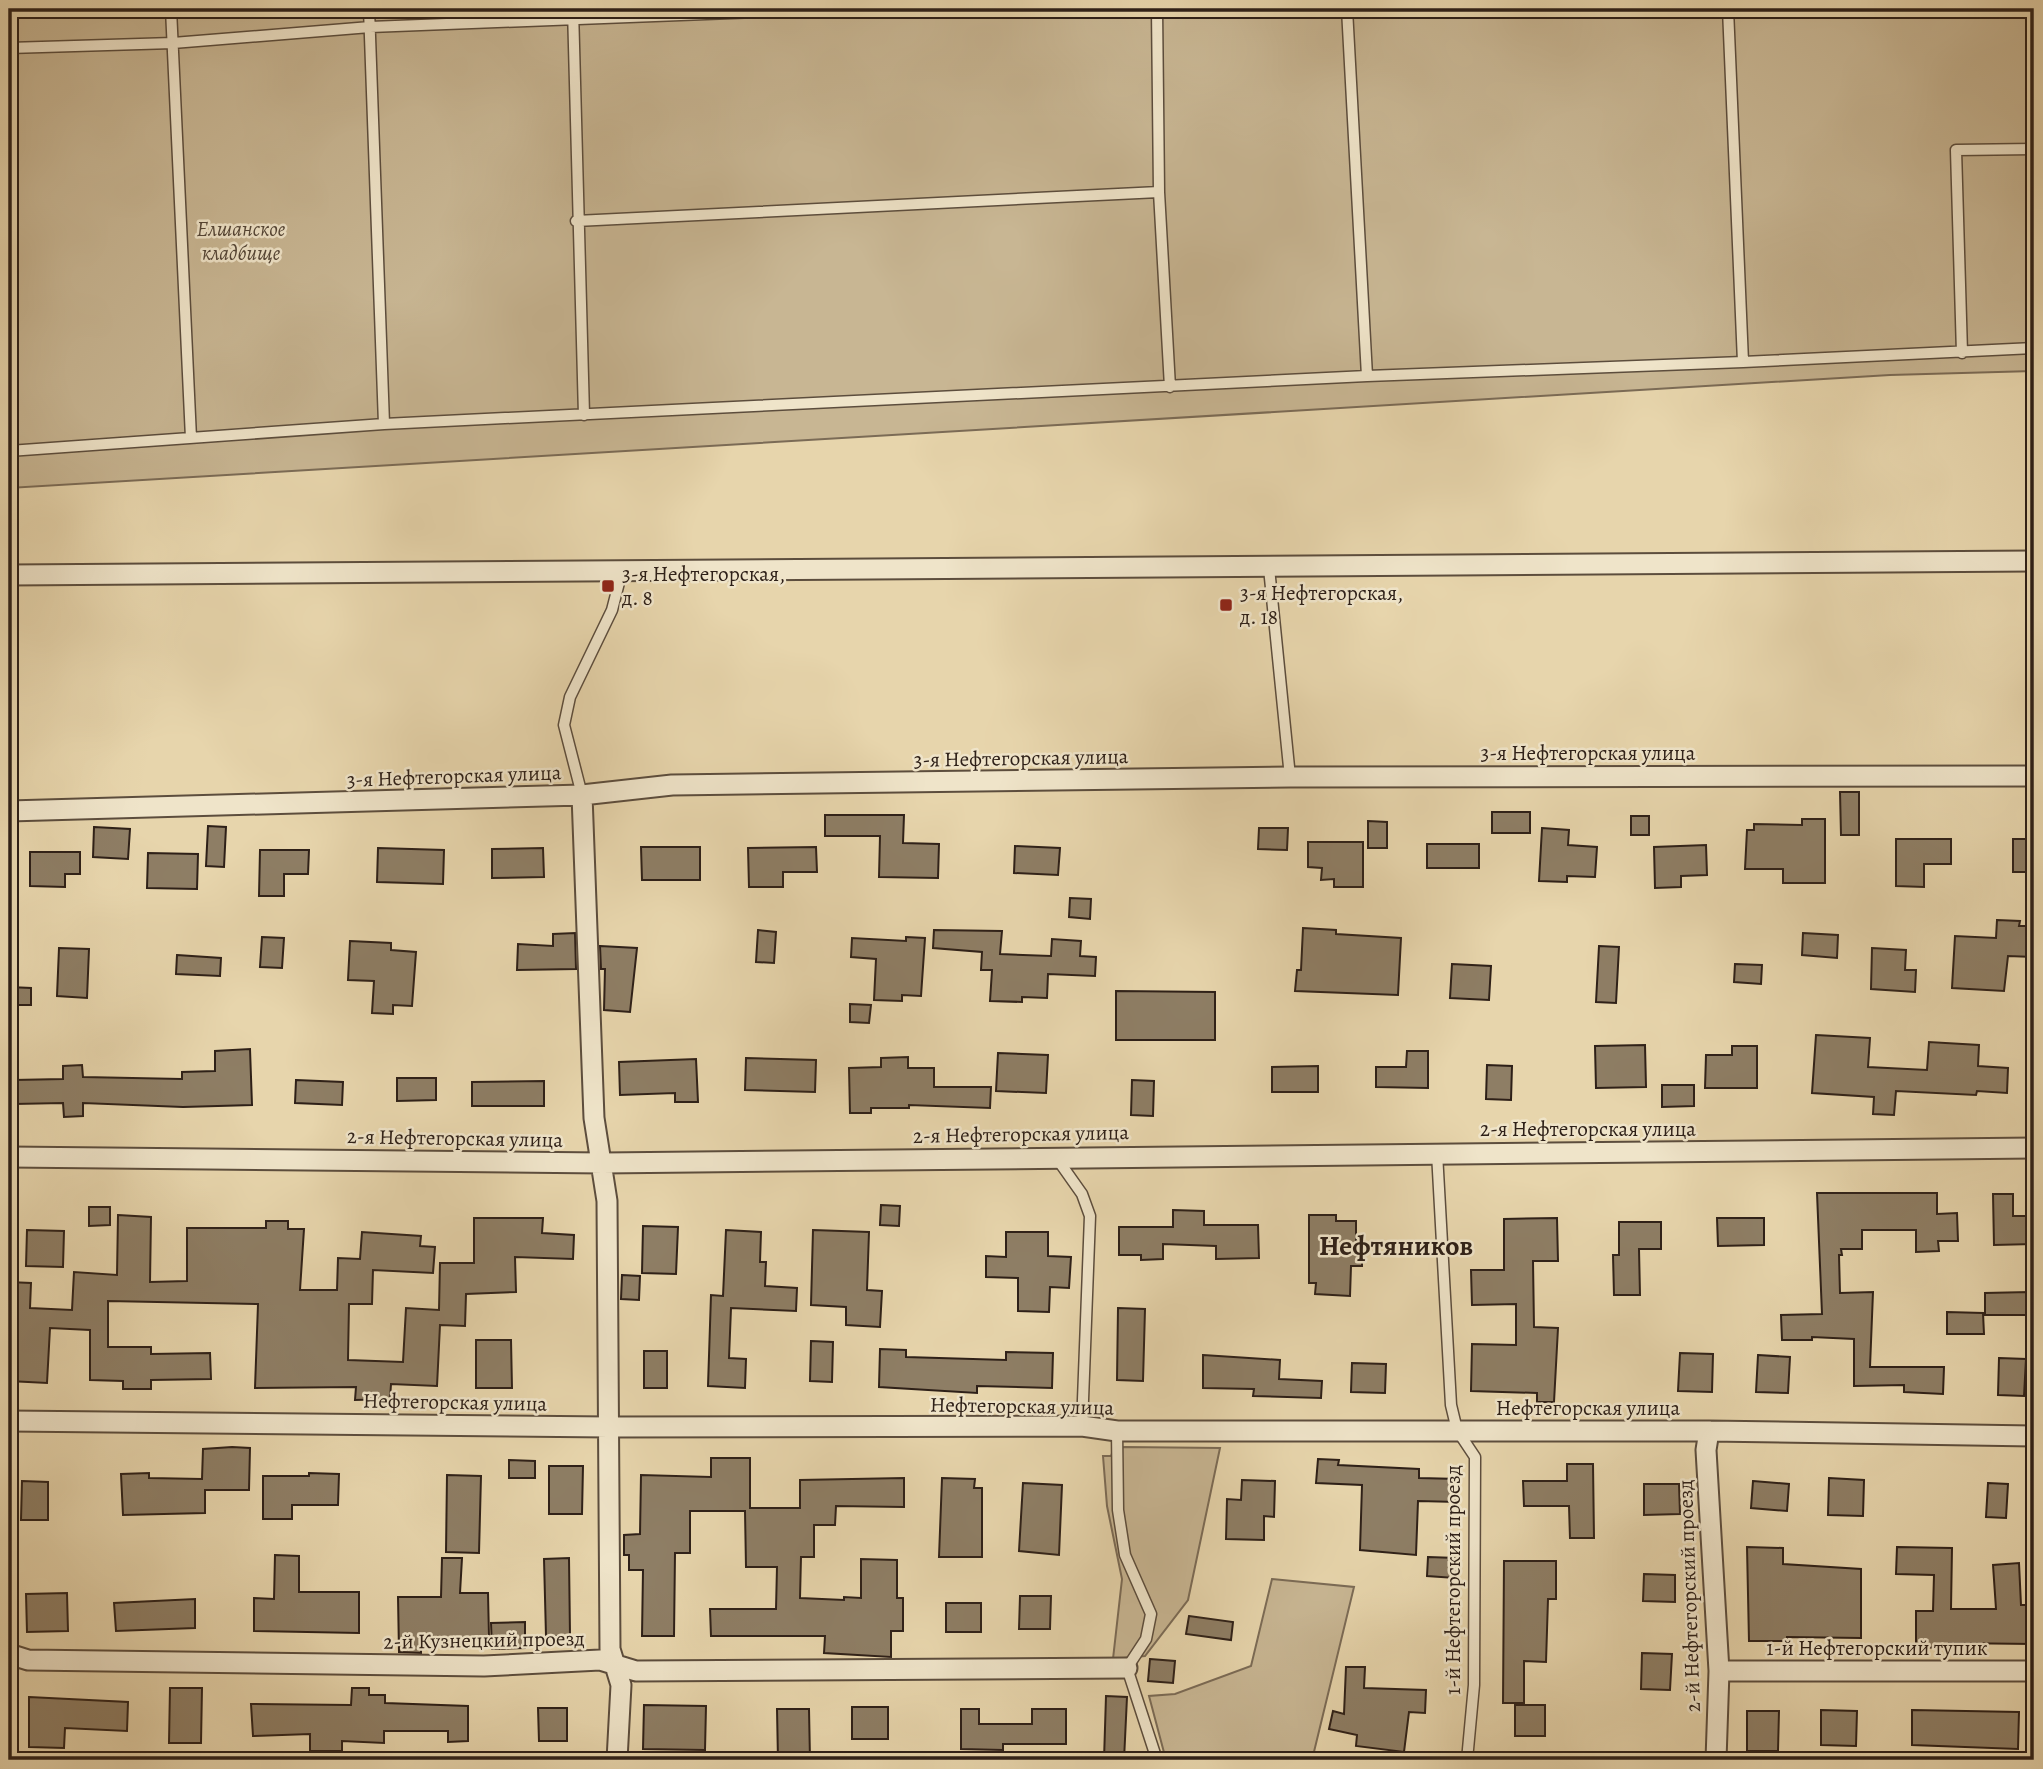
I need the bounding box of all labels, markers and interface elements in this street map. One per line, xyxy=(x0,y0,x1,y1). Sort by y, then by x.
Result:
park label: Елшанское кладбище xyxy=(197,215,286,267)
place label: 3-я Нефтегорская, д. 8 xyxy=(621,560,785,612)
marker: 3-я Нефтегорская, д. 8 xyxy=(600,578,616,594)
place label: 3-я Нефтегорская, д. 18 xyxy=(1239,579,1403,631)
marker: 3-я Нефтегорская, д. 18 xyxy=(1218,597,1234,613)
street label: 3-я Нефтегорская улица xyxy=(1481,739,1696,767)
street label: 3-я Нефтегорская улица xyxy=(913,742,1129,774)
street label: 3-я Нефтегорская улица xyxy=(346,758,562,794)
street label: 2-я Нефтегорская улица xyxy=(1480,1115,1696,1143)
street label: 2-я Нефтегорская улица xyxy=(913,1118,1130,1150)
street label: 2-я Нефтегорская улица xyxy=(347,1122,564,1154)
district label: Нефтяников xyxy=(1319,1227,1473,1265)
street label: Нефтегорская улица xyxy=(363,1386,548,1418)
street label: Нефтегорская улица xyxy=(930,1390,1115,1422)
street label: Нефтегорская улица xyxy=(1496,1394,1680,1422)
street label: 1-й Нефтегорский проезд xyxy=(1439,1465,1467,1695)
street label: 2-й Нефтегорский проезд xyxy=(1671,1479,1707,1713)
street label: 2-й Кузнецкий проезд xyxy=(383,1624,585,1656)
street label: 1-й Нефтегорский тупик xyxy=(1766,1634,1988,1662)

